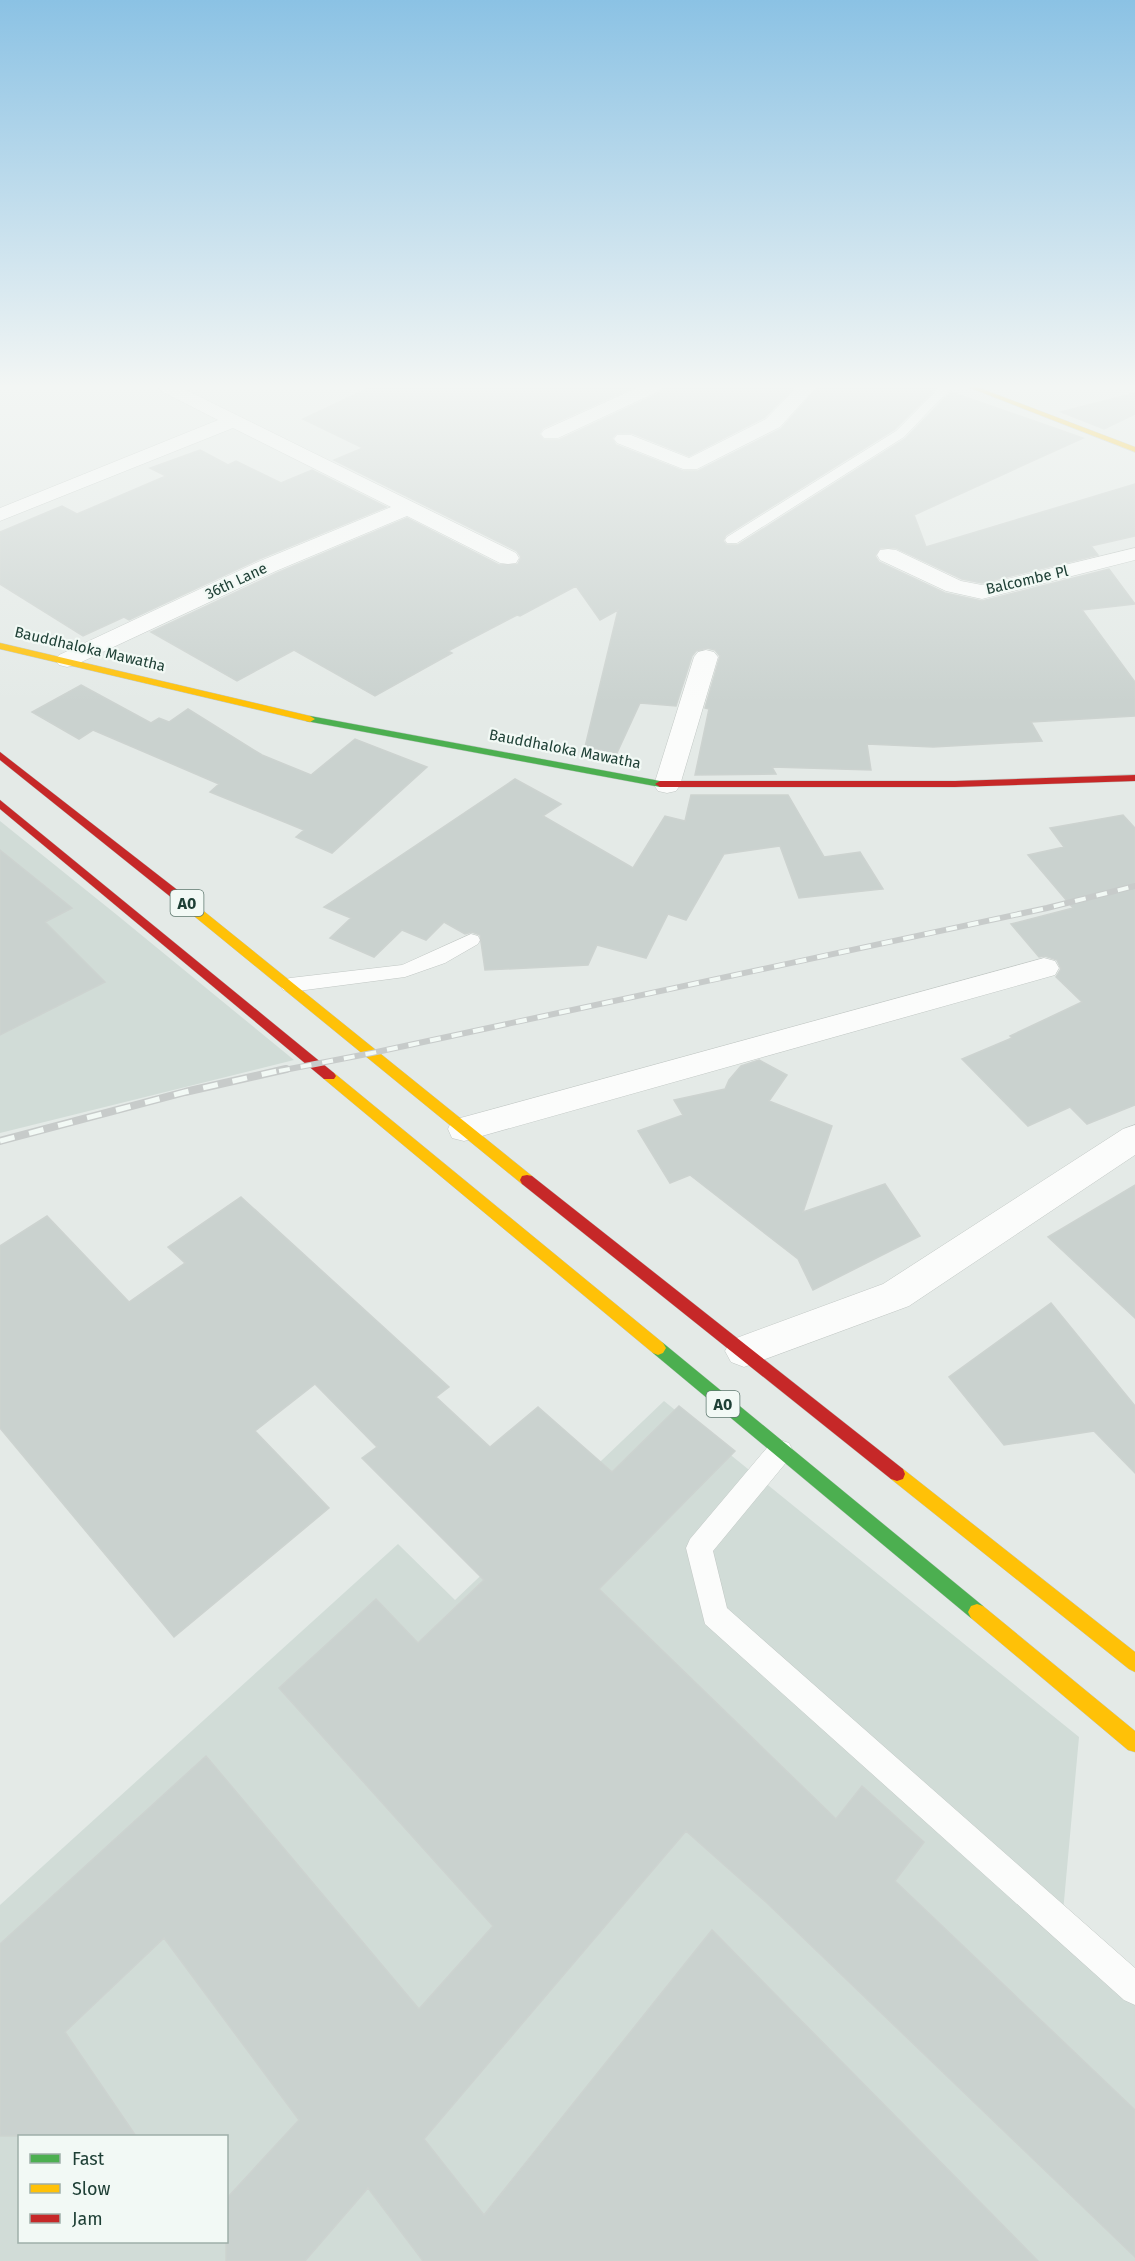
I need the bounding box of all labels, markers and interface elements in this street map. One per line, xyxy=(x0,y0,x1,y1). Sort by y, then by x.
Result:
street label: 36th Lane xyxy=(202,559,270,603)
street label: Balcombe Pl xyxy=(984,562,1071,598)
street label: Bauddhaloka Mawatha xyxy=(13,623,167,675)
street label: Bauddhaloka Mawatha xyxy=(488,725,642,773)
road number: A0 xyxy=(170,890,204,916)
road number: A0 xyxy=(706,1391,740,1417)
legend xyxy=(18,2135,228,2243)
text: Fast xyxy=(72,2148,105,2170)
text: Slow xyxy=(72,2178,111,2200)
text: Jam xyxy=(72,2208,103,2230)

